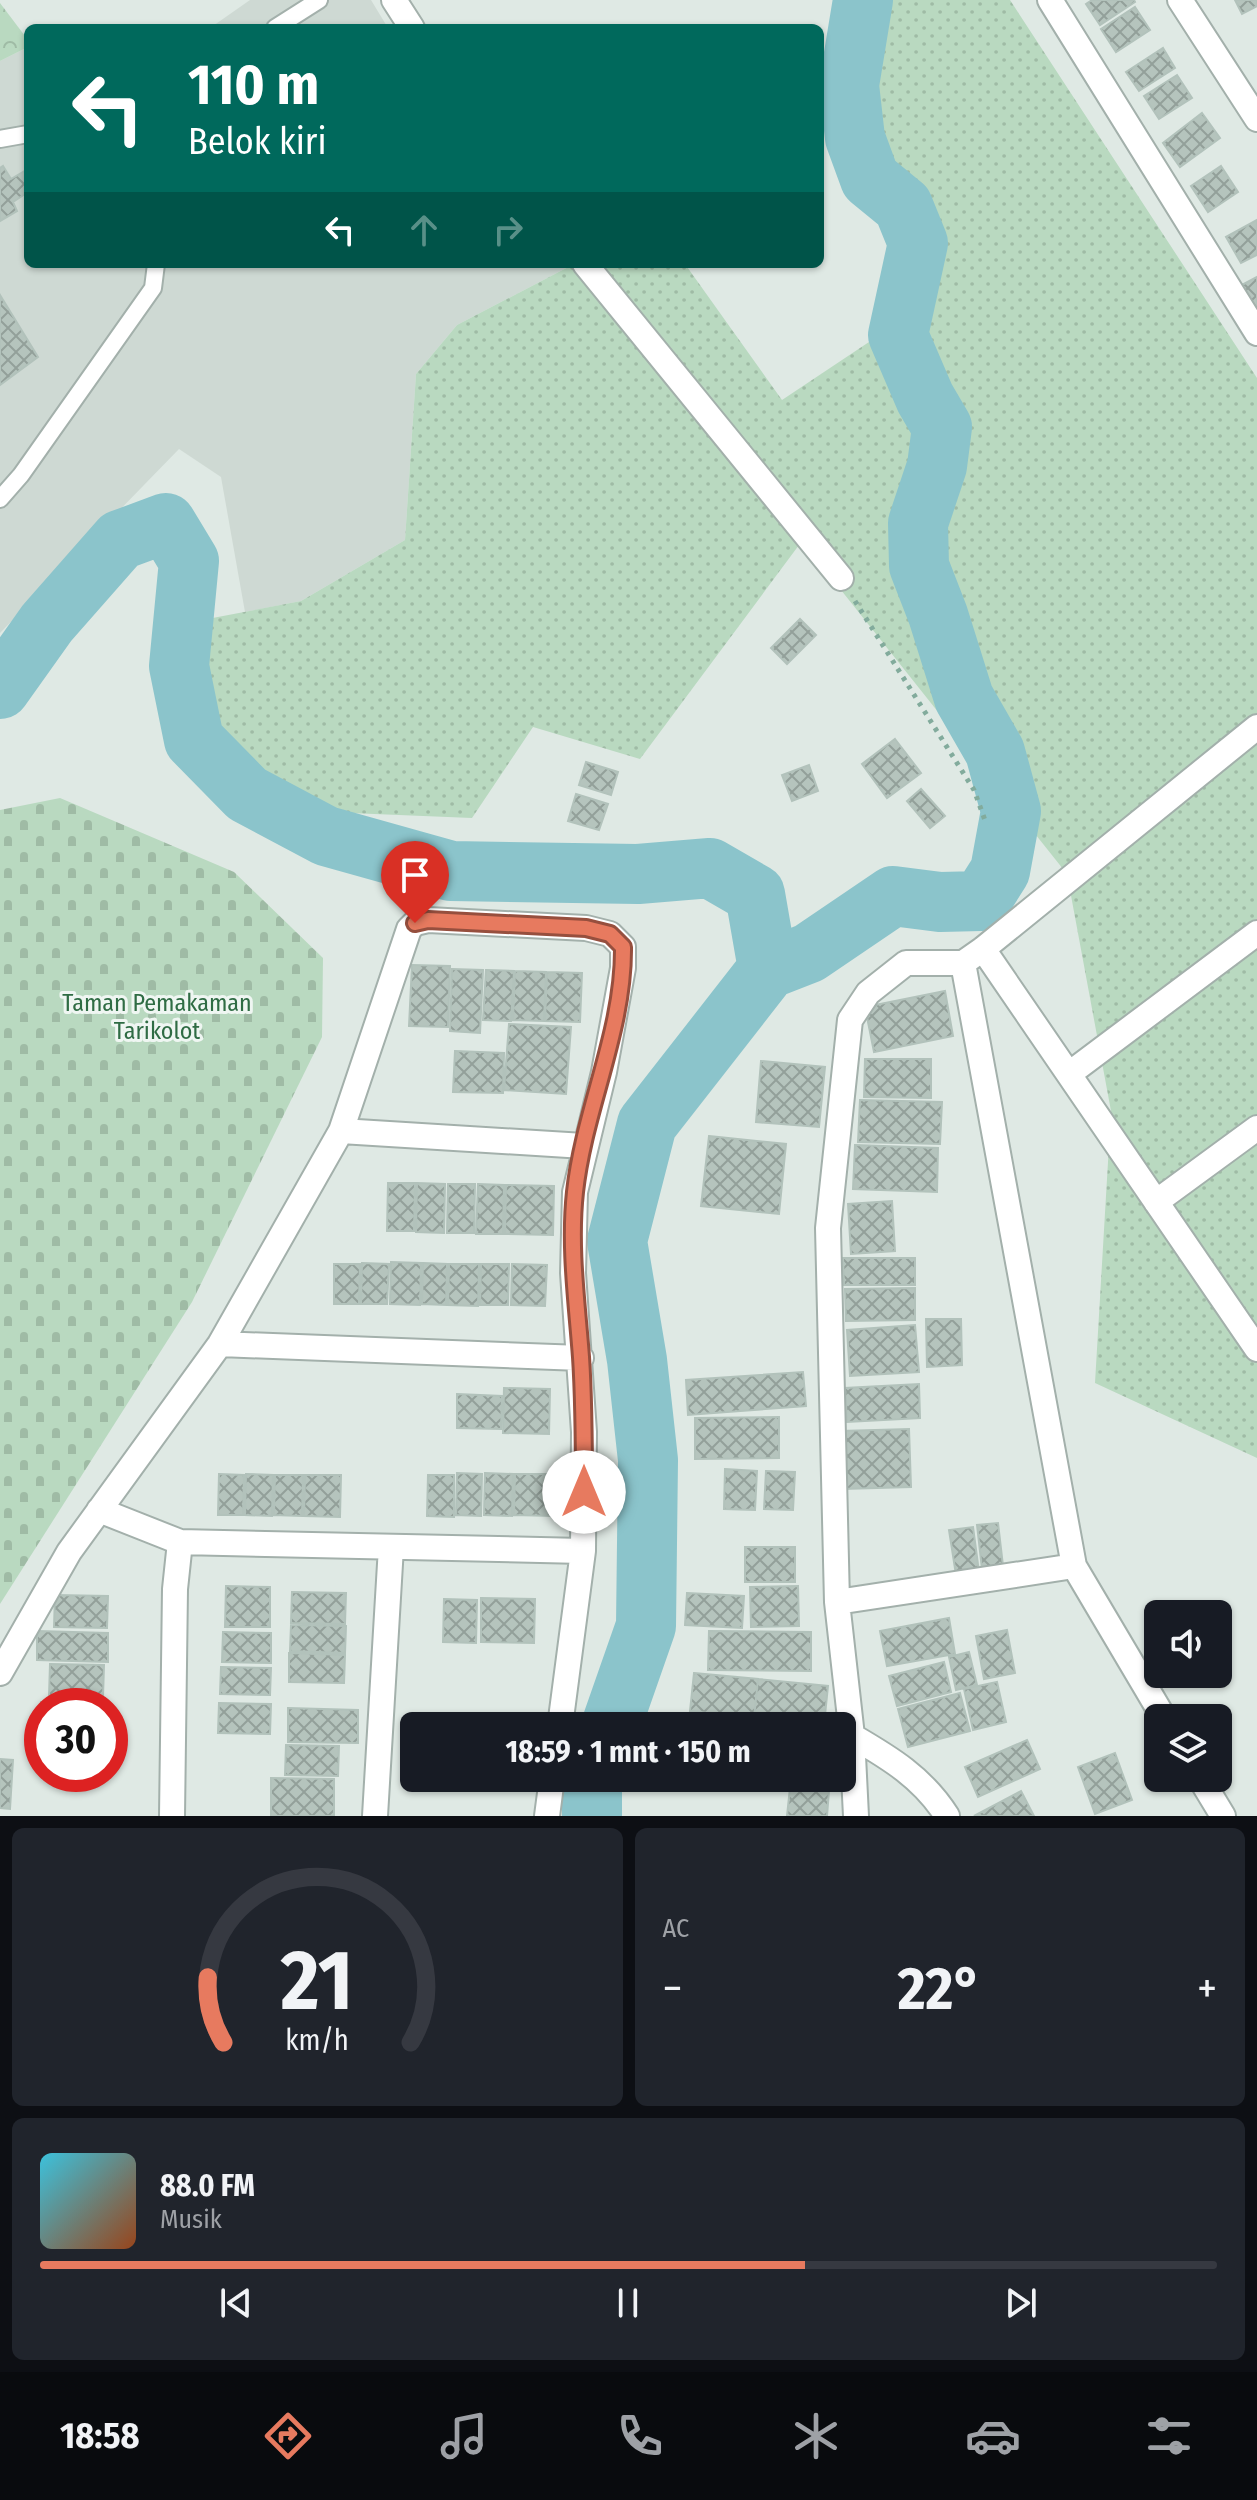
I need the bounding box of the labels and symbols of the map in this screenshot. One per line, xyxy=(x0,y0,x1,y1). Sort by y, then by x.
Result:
pin xyxy=(381,841,449,923)
park label: Taman Pemakaman Tarikolot xyxy=(62,989,252,1045)
position arrow xyxy=(542,1450,626,1534)
speed limit sign: 30 xyxy=(24,1688,128,1792)

